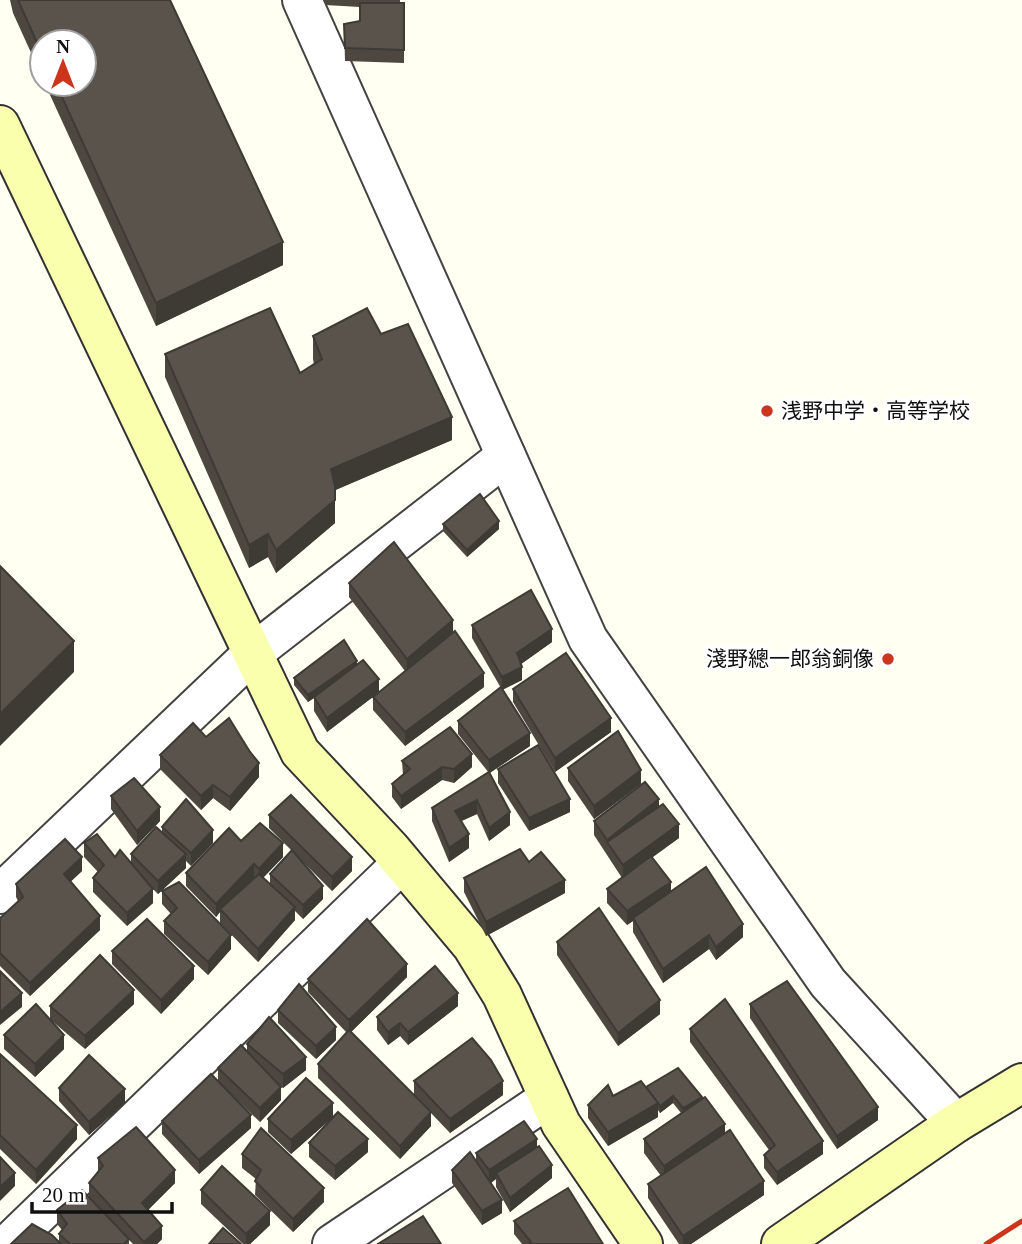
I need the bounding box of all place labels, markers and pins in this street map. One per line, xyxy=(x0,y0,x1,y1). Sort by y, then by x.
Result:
place label: 浅野中学・高等学校 xyxy=(781,399,970,423)
marker: 浅野中学・高等学校 xyxy=(759,403,775,419)
place label: 淺野總一郎翁銅像 xyxy=(706,647,874,671)
marker: 淺野總一郎翁銅像 xyxy=(880,651,896,667)

